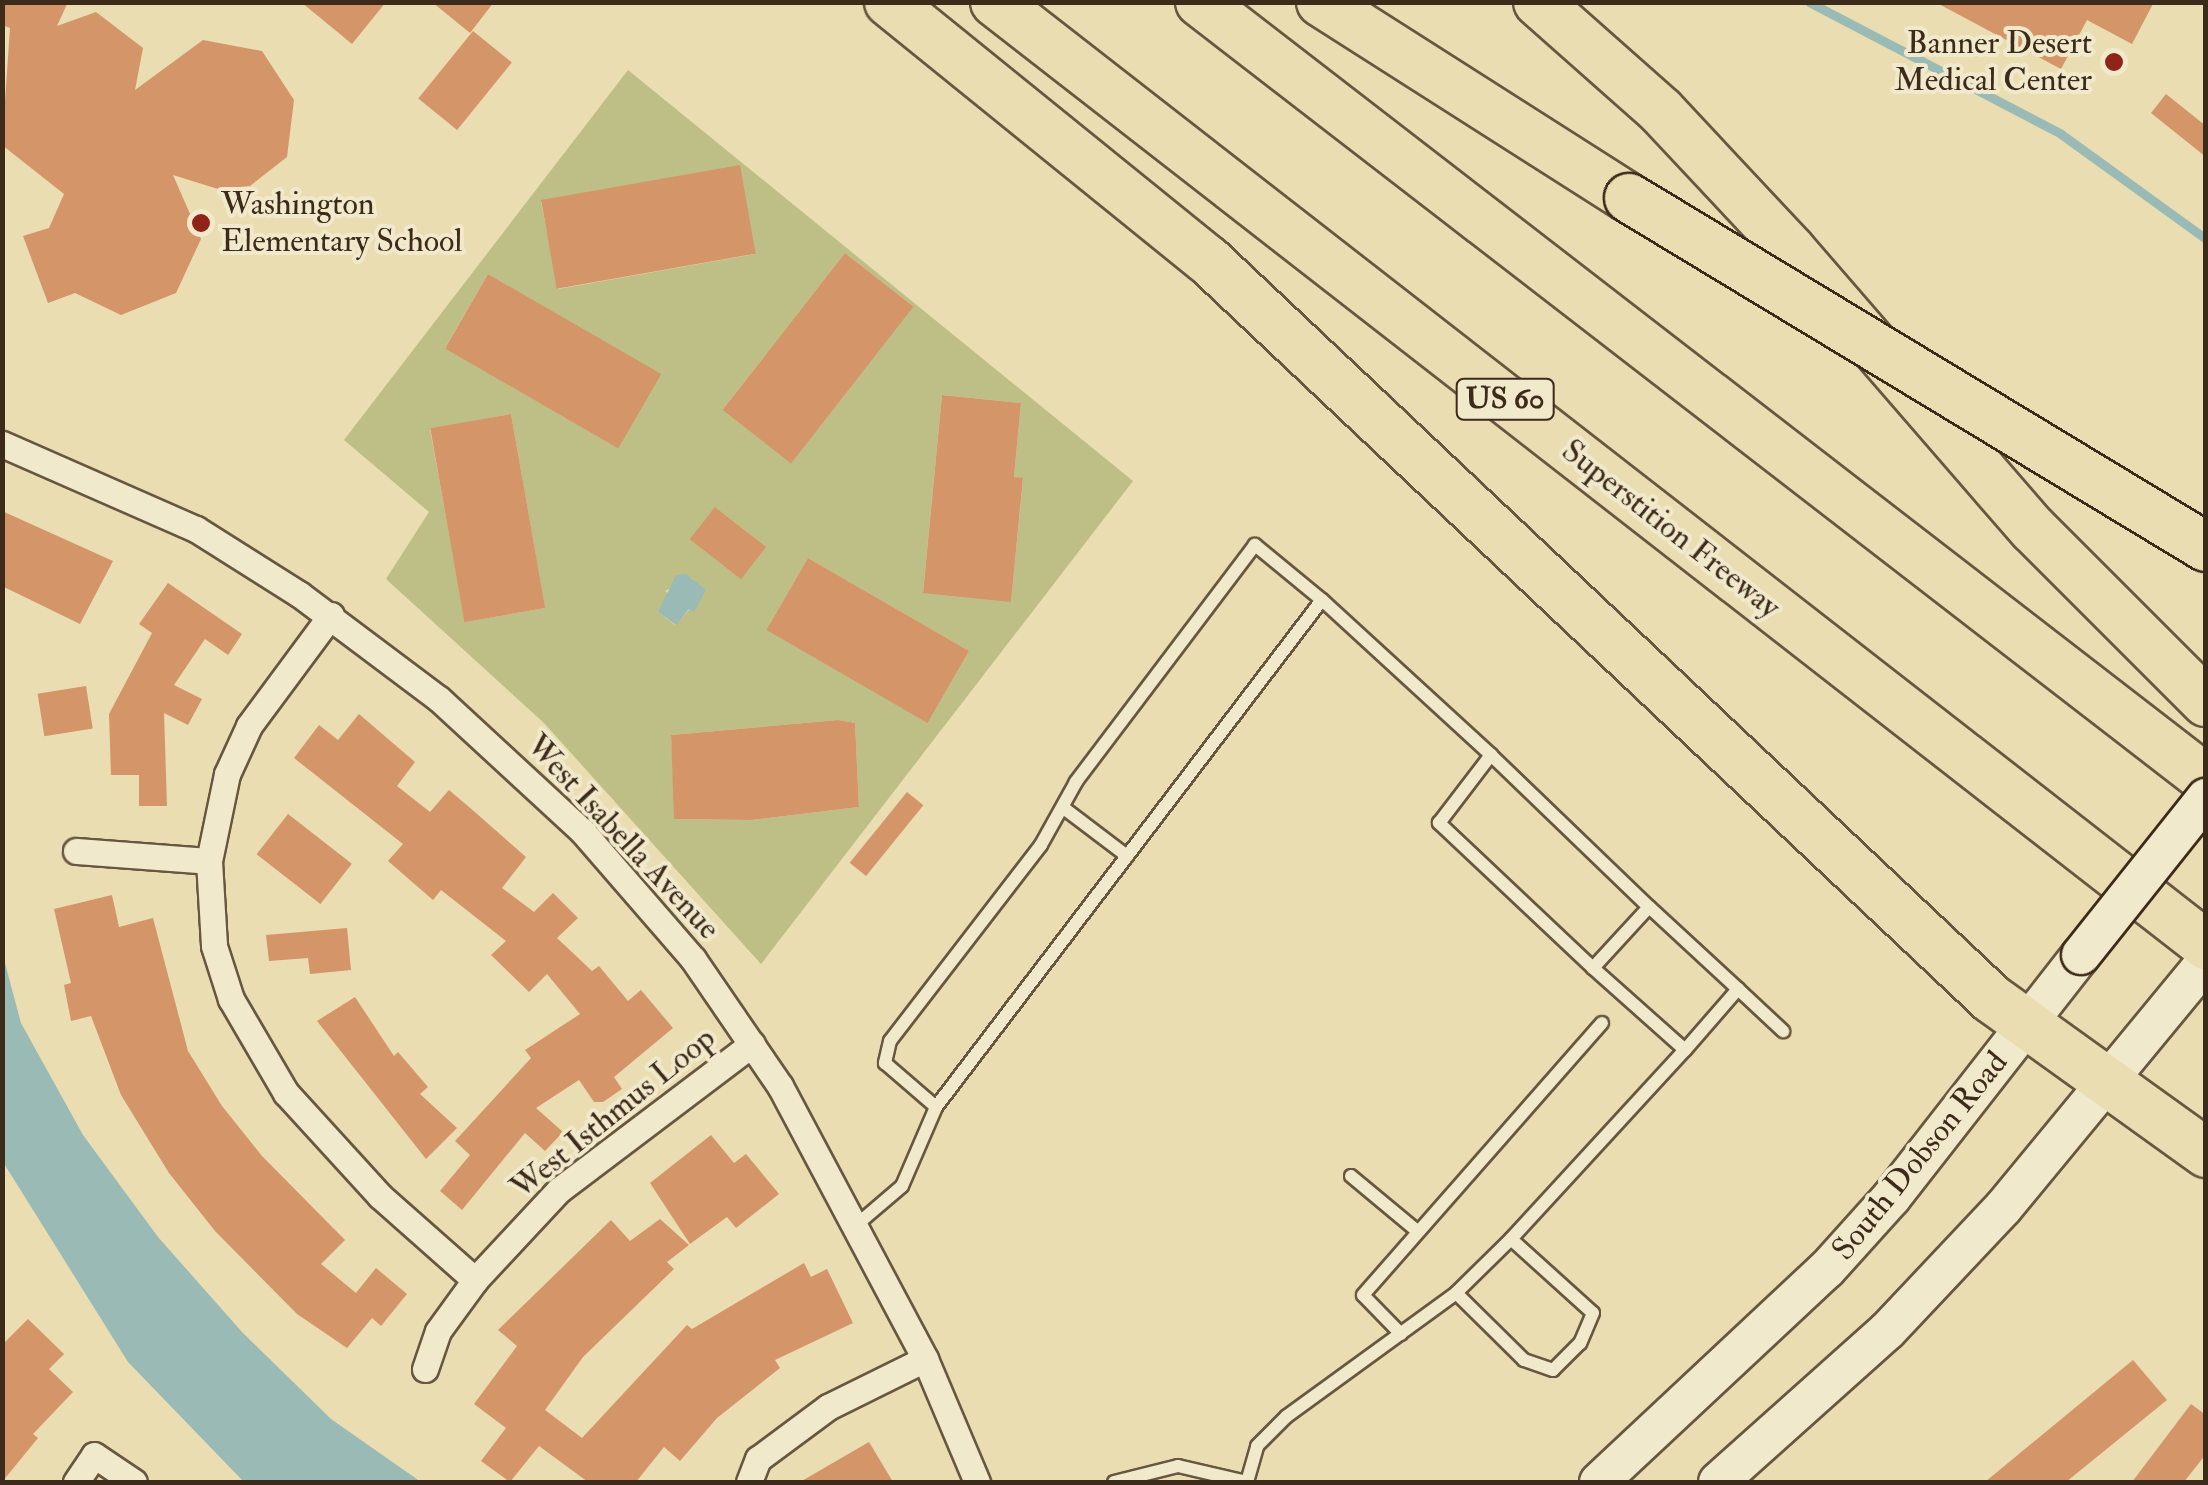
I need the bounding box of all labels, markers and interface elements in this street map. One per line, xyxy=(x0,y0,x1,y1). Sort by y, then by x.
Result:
place label: Banner Desert Medical Center xyxy=(1894,25,2092,100)
marker: Banner Desert Medical Center xyxy=(2101,49,2127,75)
place label: Washington Elementary School xyxy=(221,186,463,261)
marker: Washington Elementary School xyxy=(190,212,212,234)
road number: US 60 xyxy=(1455,374,1555,424)
street label: Superstition Freeway xyxy=(1554,432,1788,626)
street label: West Isabella Avenue xyxy=(518,727,728,947)
street label: West Isthmus Loop xyxy=(503,1019,723,1207)
street label: South Dobson Road xyxy=(1824,1044,2016,1268)

